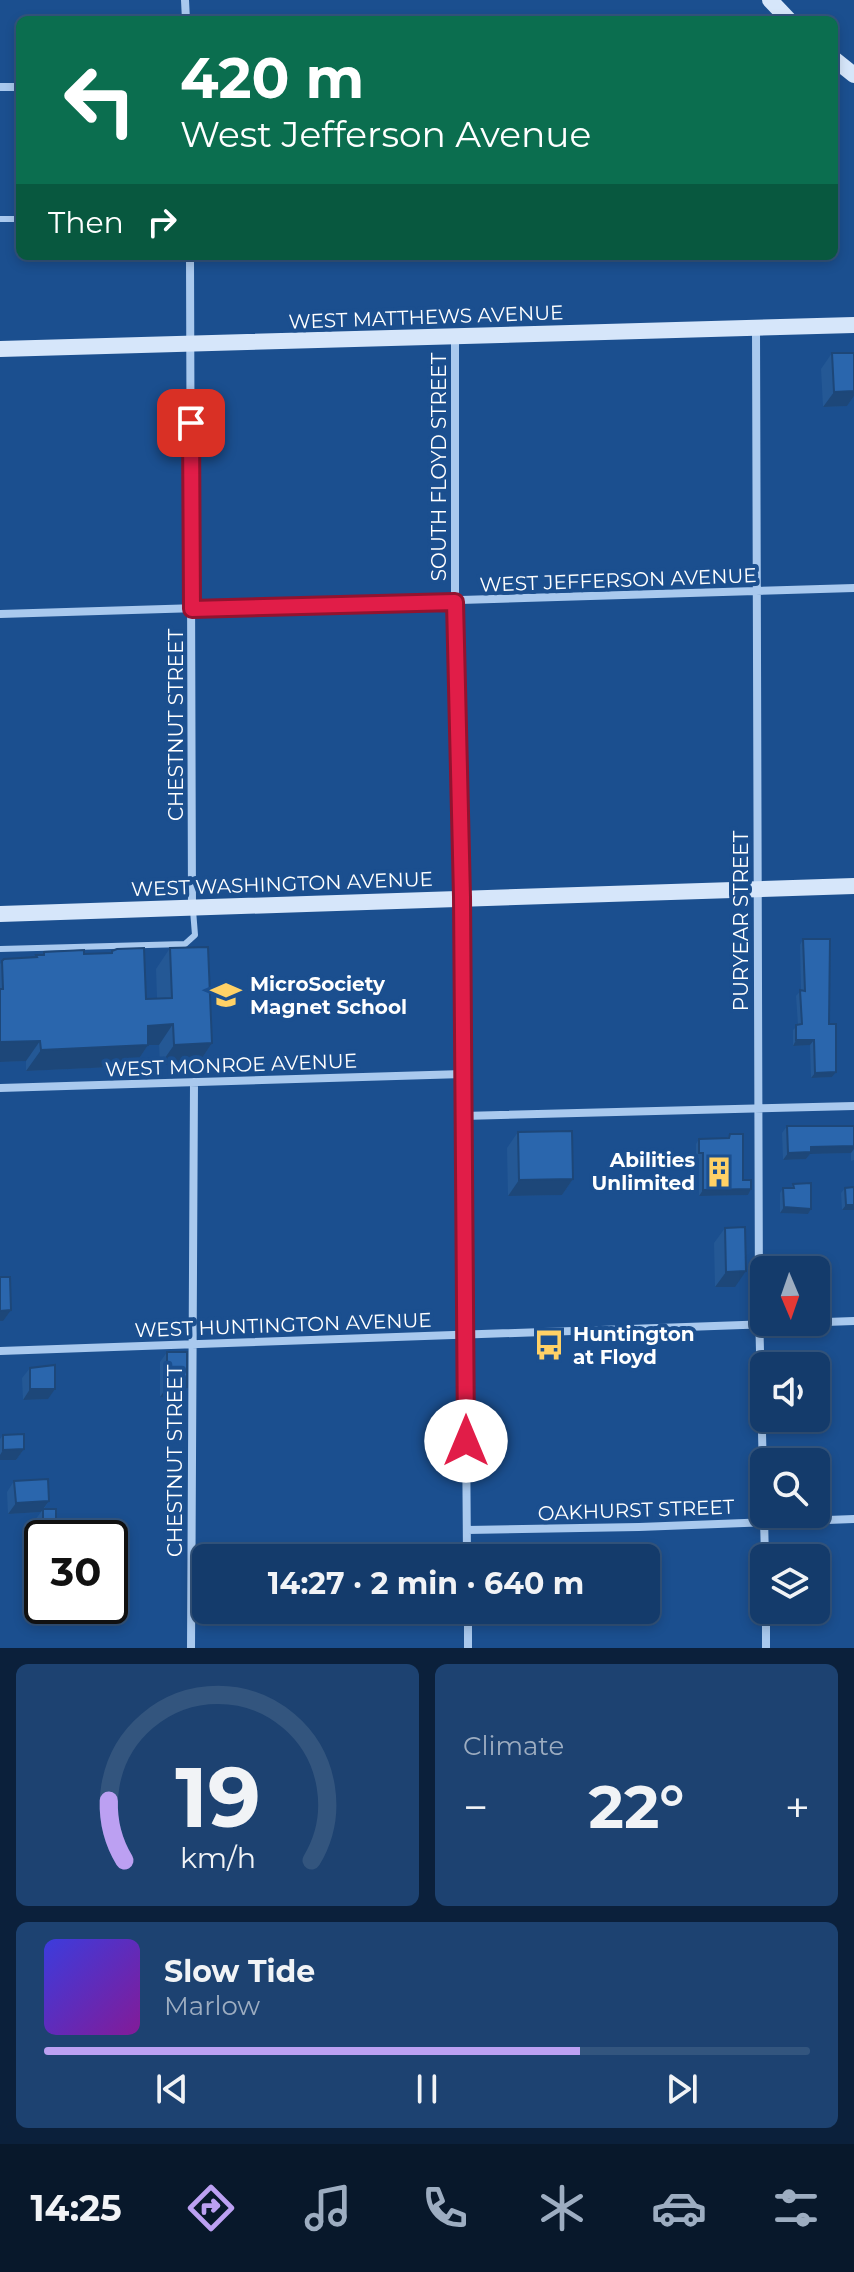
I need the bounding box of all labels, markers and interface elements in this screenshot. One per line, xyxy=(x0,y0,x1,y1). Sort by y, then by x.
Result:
text: 420 m xyxy=(180,44,364,112)
icon: left xyxy=(48,48,152,152)
text: West Jefferson Avenue xyxy=(180,112,591,156)
icon: right xyxy=(140,200,184,244)
text: Then xyxy=(48,204,124,241)
street label: WEST MATTHEWS AVENUE xyxy=(288,300,564,334)
street label: SOUTH FLOYD STREET xyxy=(427,352,451,581)
pin xyxy=(157,389,225,457)
icon: arrive xyxy=(169,401,213,445)
street label: WEST JEFFERSON AVENUE xyxy=(479,563,757,597)
street label: CHESTNUT STREET xyxy=(164,628,188,821)
street label: PURYEAR STREET xyxy=(729,830,753,1011)
street label: WEST WASHINGTON AVENUE xyxy=(131,867,433,901)
place label: MicroSociety Magnet School xyxy=(250,972,407,1019)
school or university icon: MicroSociety Magnet School xyxy=(209,978,243,1012)
street label: WEST MONROE AVENUE xyxy=(105,1049,357,1081)
place label: Abilities Unlimited xyxy=(592,1148,695,1195)
building icon: Abilities Unlimited xyxy=(702,1155,736,1189)
north arrow xyxy=(750,1256,830,1336)
map controls xyxy=(750,1256,830,1624)
street label: WEST HUNTINGTON AVENUE xyxy=(134,1308,432,1342)
place label: Huntington at Floyd xyxy=(573,1322,695,1369)
bus stop icon: Huntington at Floyd xyxy=(532,1328,566,1362)
button: sound xyxy=(750,1352,830,1432)
street label: CHESTNUT STREET xyxy=(163,1364,187,1557)
position arrow xyxy=(424,1399,508,1483)
button: search xyxy=(750,1448,830,1528)
street label: OAKHURST STREET xyxy=(537,1495,735,1525)
speed limit sign: 30 xyxy=(24,1520,128,1624)
button: layers xyxy=(750,1544,830,1624)
text: 14:27 · 2 min · 640 m xyxy=(268,1565,584,1602)
text: Climate xyxy=(463,1730,564,1762)
text: 19 xyxy=(175,1746,260,1848)
text: 22° xyxy=(589,1770,684,1843)
text: − xyxy=(463,1780,488,1834)
text: + xyxy=(785,1780,810,1834)
text: km/h xyxy=(179,1840,256,1875)
text: Slow Tide xyxy=(164,1953,315,1990)
text: Marlow xyxy=(164,1990,260,2022)
icon: previous xyxy=(150,2067,194,2111)
icon: pause xyxy=(405,2067,449,2111)
icon: next xyxy=(660,2067,704,2111)
icon: directions xyxy=(183,2180,239,2236)
icon: music xyxy=(300,2180,356,2236)
icon: phone xyxy=(417,2180,473,2236)
icon: climate xyxy=(534,2180,590,2236)
icon: car xyxy=(651,2180,707,2236)
icon: filters xyxy=(768,2180,824,2236)
text: 14:25 xyxy=(30,2186,122,2230)

